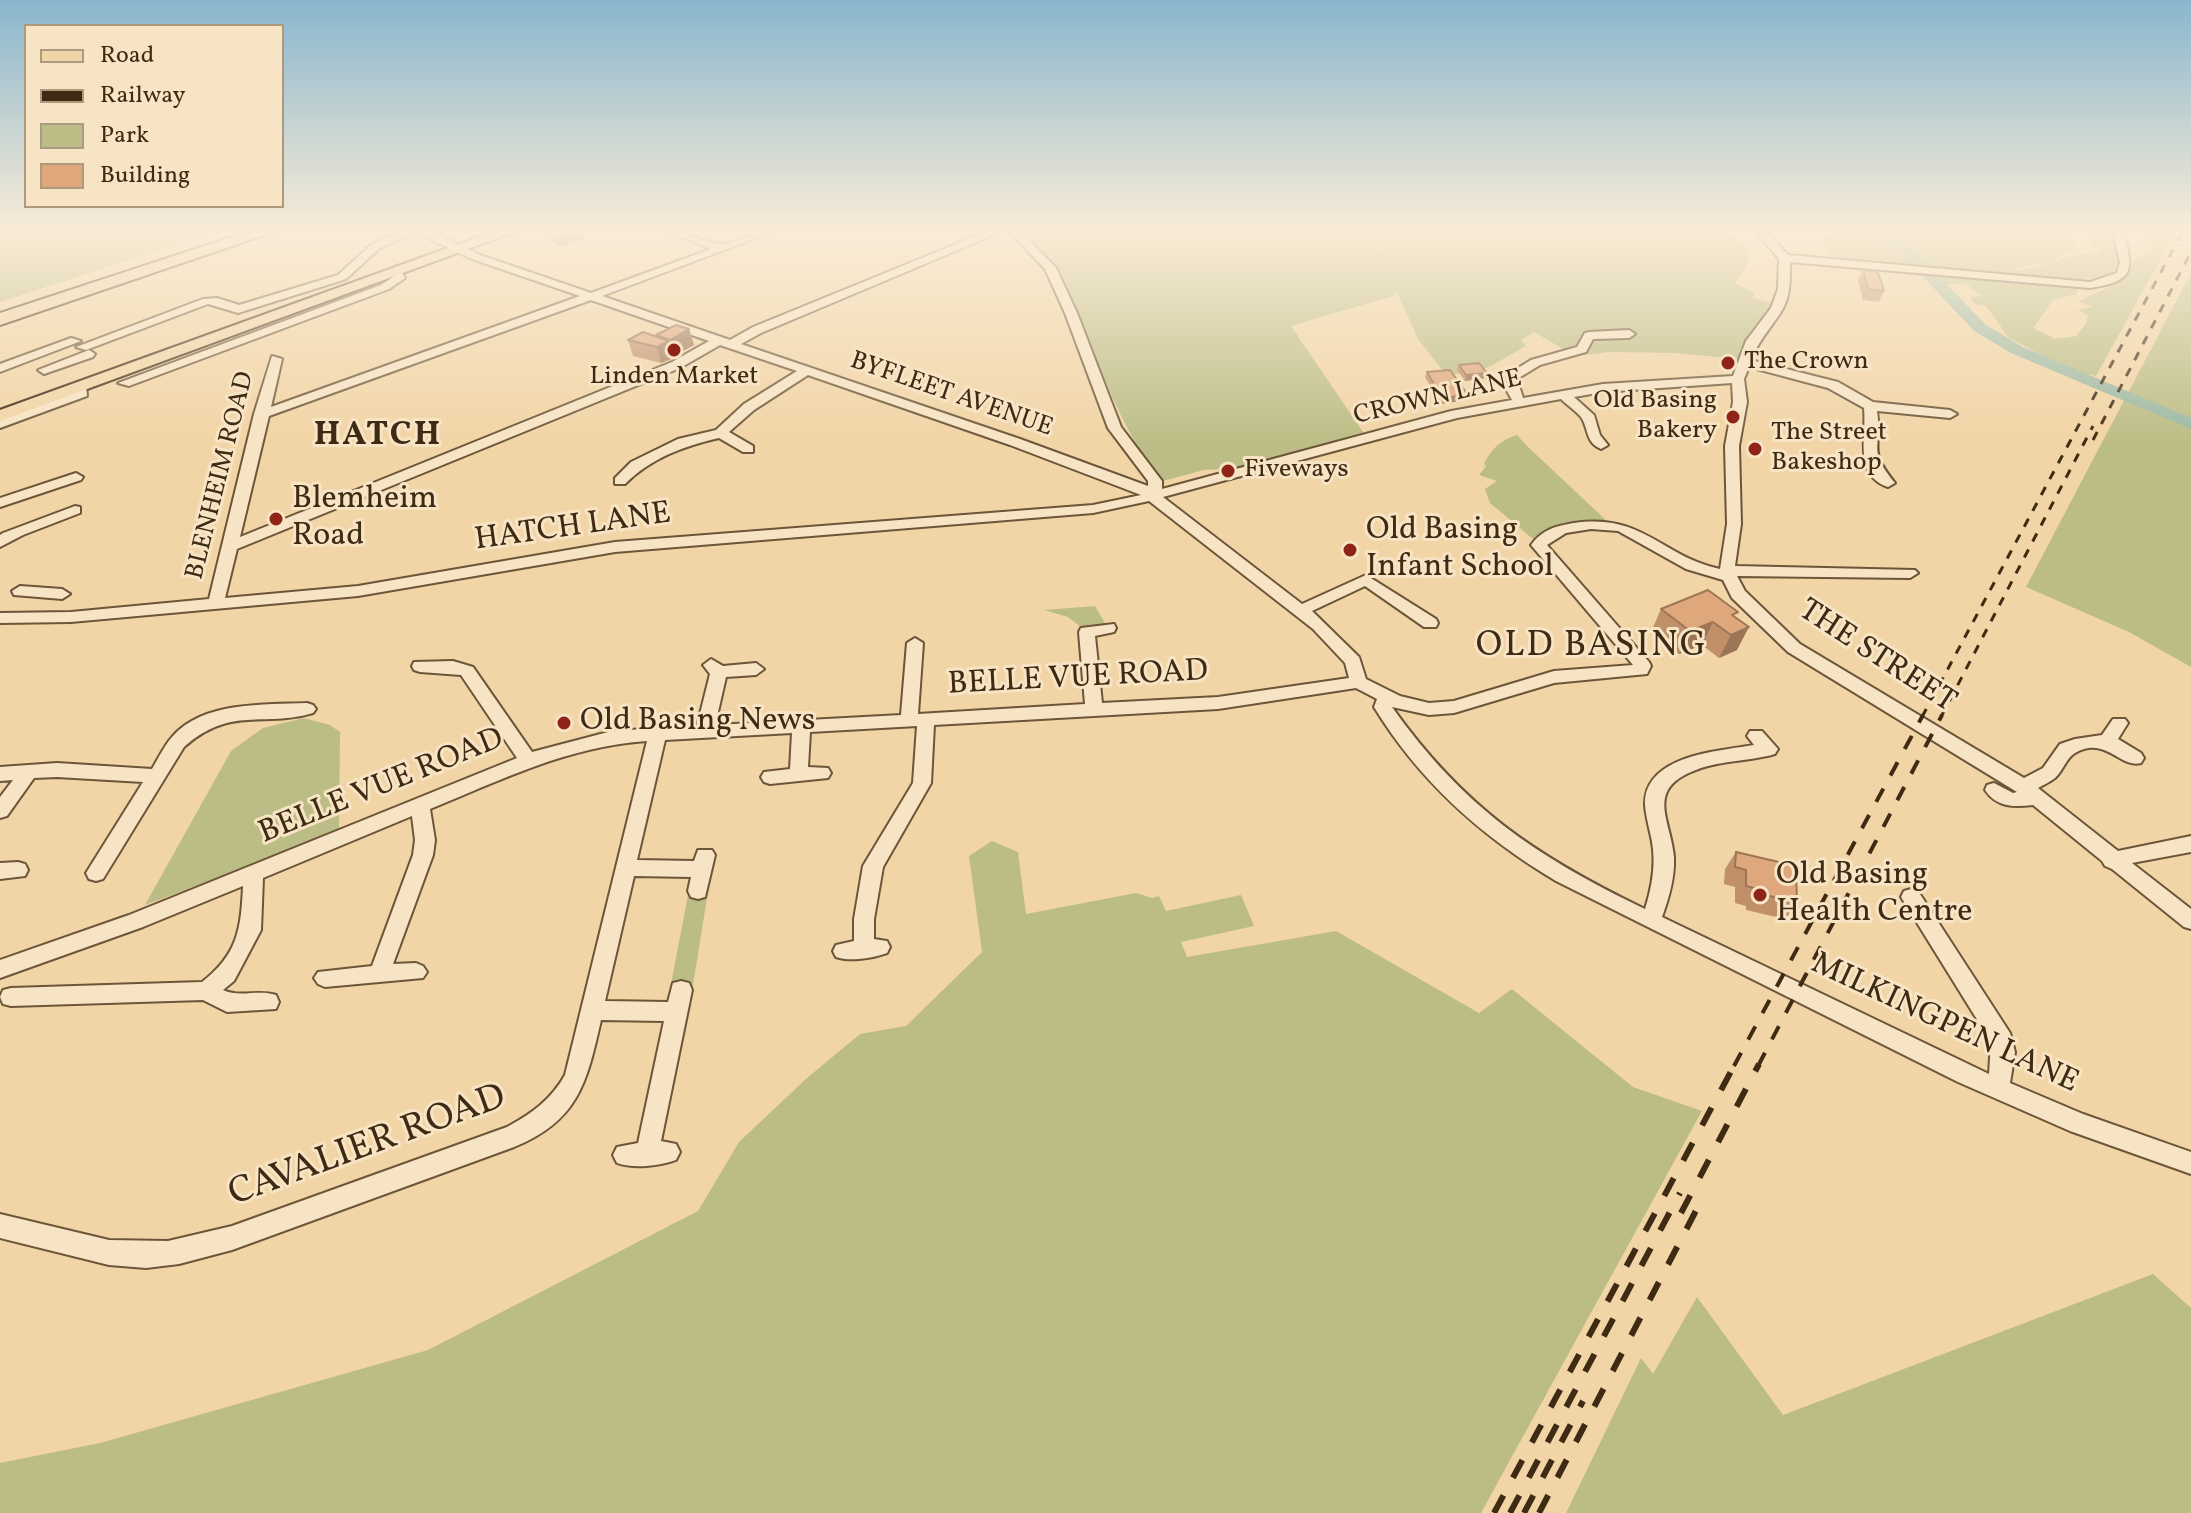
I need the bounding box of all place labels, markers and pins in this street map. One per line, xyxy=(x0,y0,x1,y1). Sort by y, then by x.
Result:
marker: Linden Market xyxy=(665,341,683,359)
place label: The Crown xyxy=(1744,347,1869,379)
marker: The Crown xyxy=(1719,354,1737,372)
place label: Linden Market xyxy=(590,362,758,394)
place label: Old Basing Bakery xyxy=(1593,386,1717,448)
marker: Old Basing Bakery xyxy=(1724,408,1742,426)
place label: The Street Bakeshop xyxy=(1771,418,1887,480)
marker: The Street Bakeshop xyxy=(1746,440,1764,458)
place label: Fiveways xyxy=(1244,455,1349,487)
marker: Fiveways xyxy=(1219,462,1237,480)
place label: Blemheim Road xyxy=(292,482,437,557)
marker: Blemheim Road xyxy=(267,510,285,528)
place label: Old Basing Infant School xyxy=(1366,513,1554,588)
marker: Old Basing Infant School xyxy=(1341,541,1359,559)
place label: Old Basing News xyxy=(580,704,816,742)
marker: Old Basing News xyxy=(555,714,573,732)
place label: Old Basing Health Centre xyxy=(1776,858,1972,933)
marker: Old Basing Health Centre xyxy=(1751,886,1769,904)

